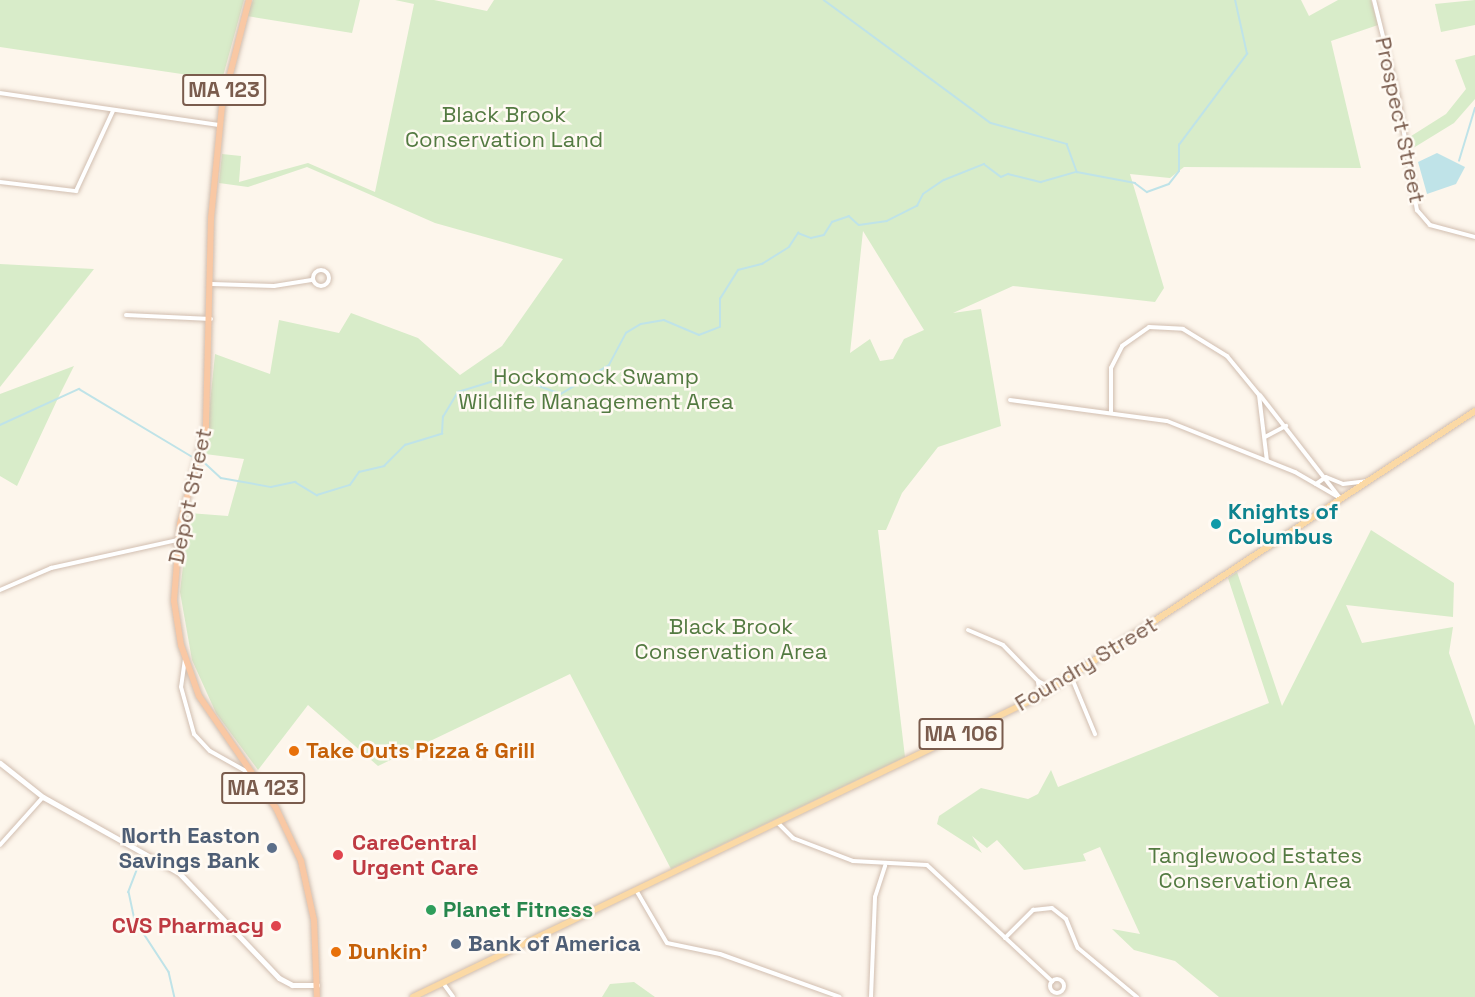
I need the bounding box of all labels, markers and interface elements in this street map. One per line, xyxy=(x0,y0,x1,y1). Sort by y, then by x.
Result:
street label: Prospect Street xyxy=(1369,34,1431,206)
road number: MA 123 xyxy=(182,72,266,108)
park label: Black Brook Conservation Land xyxy=(405,101,603,152)
park label: Hockomock Swamp Wildlife Management Area xyxy=(458,363,734,414)
street label: Depot Street xyxy=(163,426,217,566)
place label: Knights of Columbus xyxy=(1228,498,1338,550)
marker: Knights of Columbus xyxy=(1209,517,1223,531)
street label: Foundry Street xyxy=(1010,611,1162,717)
park label: Black Brook Conservation Area xyxy=(634,613,828,664)
road number: MA 106 xyxy=(918,716,1004,752)
place label: Take Outs Pizza & Grill xyxy=(306,738,535,764)
marker: Take Outs Pizza & Grill xyxy=(287,744,301,758)
road number: MA 123 xyxy=(221,770,305,806)
place label: North Easton Savings Bank xyxy=(119,822,260,873)
place label: CareCentral Urgent Care xyxy=(352,829,479,880)
marker: North Easton Savings Bank xyxy=(265,841,279,855)
park label: Tanglewood Estates Conservation Area xyxy=(1148,842,1362,894)
marker: CareCentral Urgent Care xyxy=(329,846,347,864)
place label: Planet Fitness xyxy=(443,897,593,923)
marker: Planet Fitness xyxy=(424,903,438,917)
place label: CVS Pharmacy xyxy=(112,913,264,939)
marker: CVS Pharmacy xyxy=(269,919,283,933)
place label: Bank of America xyxy=(468,931,641,957)
marker: Bank of America xyxy=(449,937,463,951)
place label: Dunkin' xyxy=(348,939,428,965)
marker: Dunkin' xyxy=(329,945,343,959)

